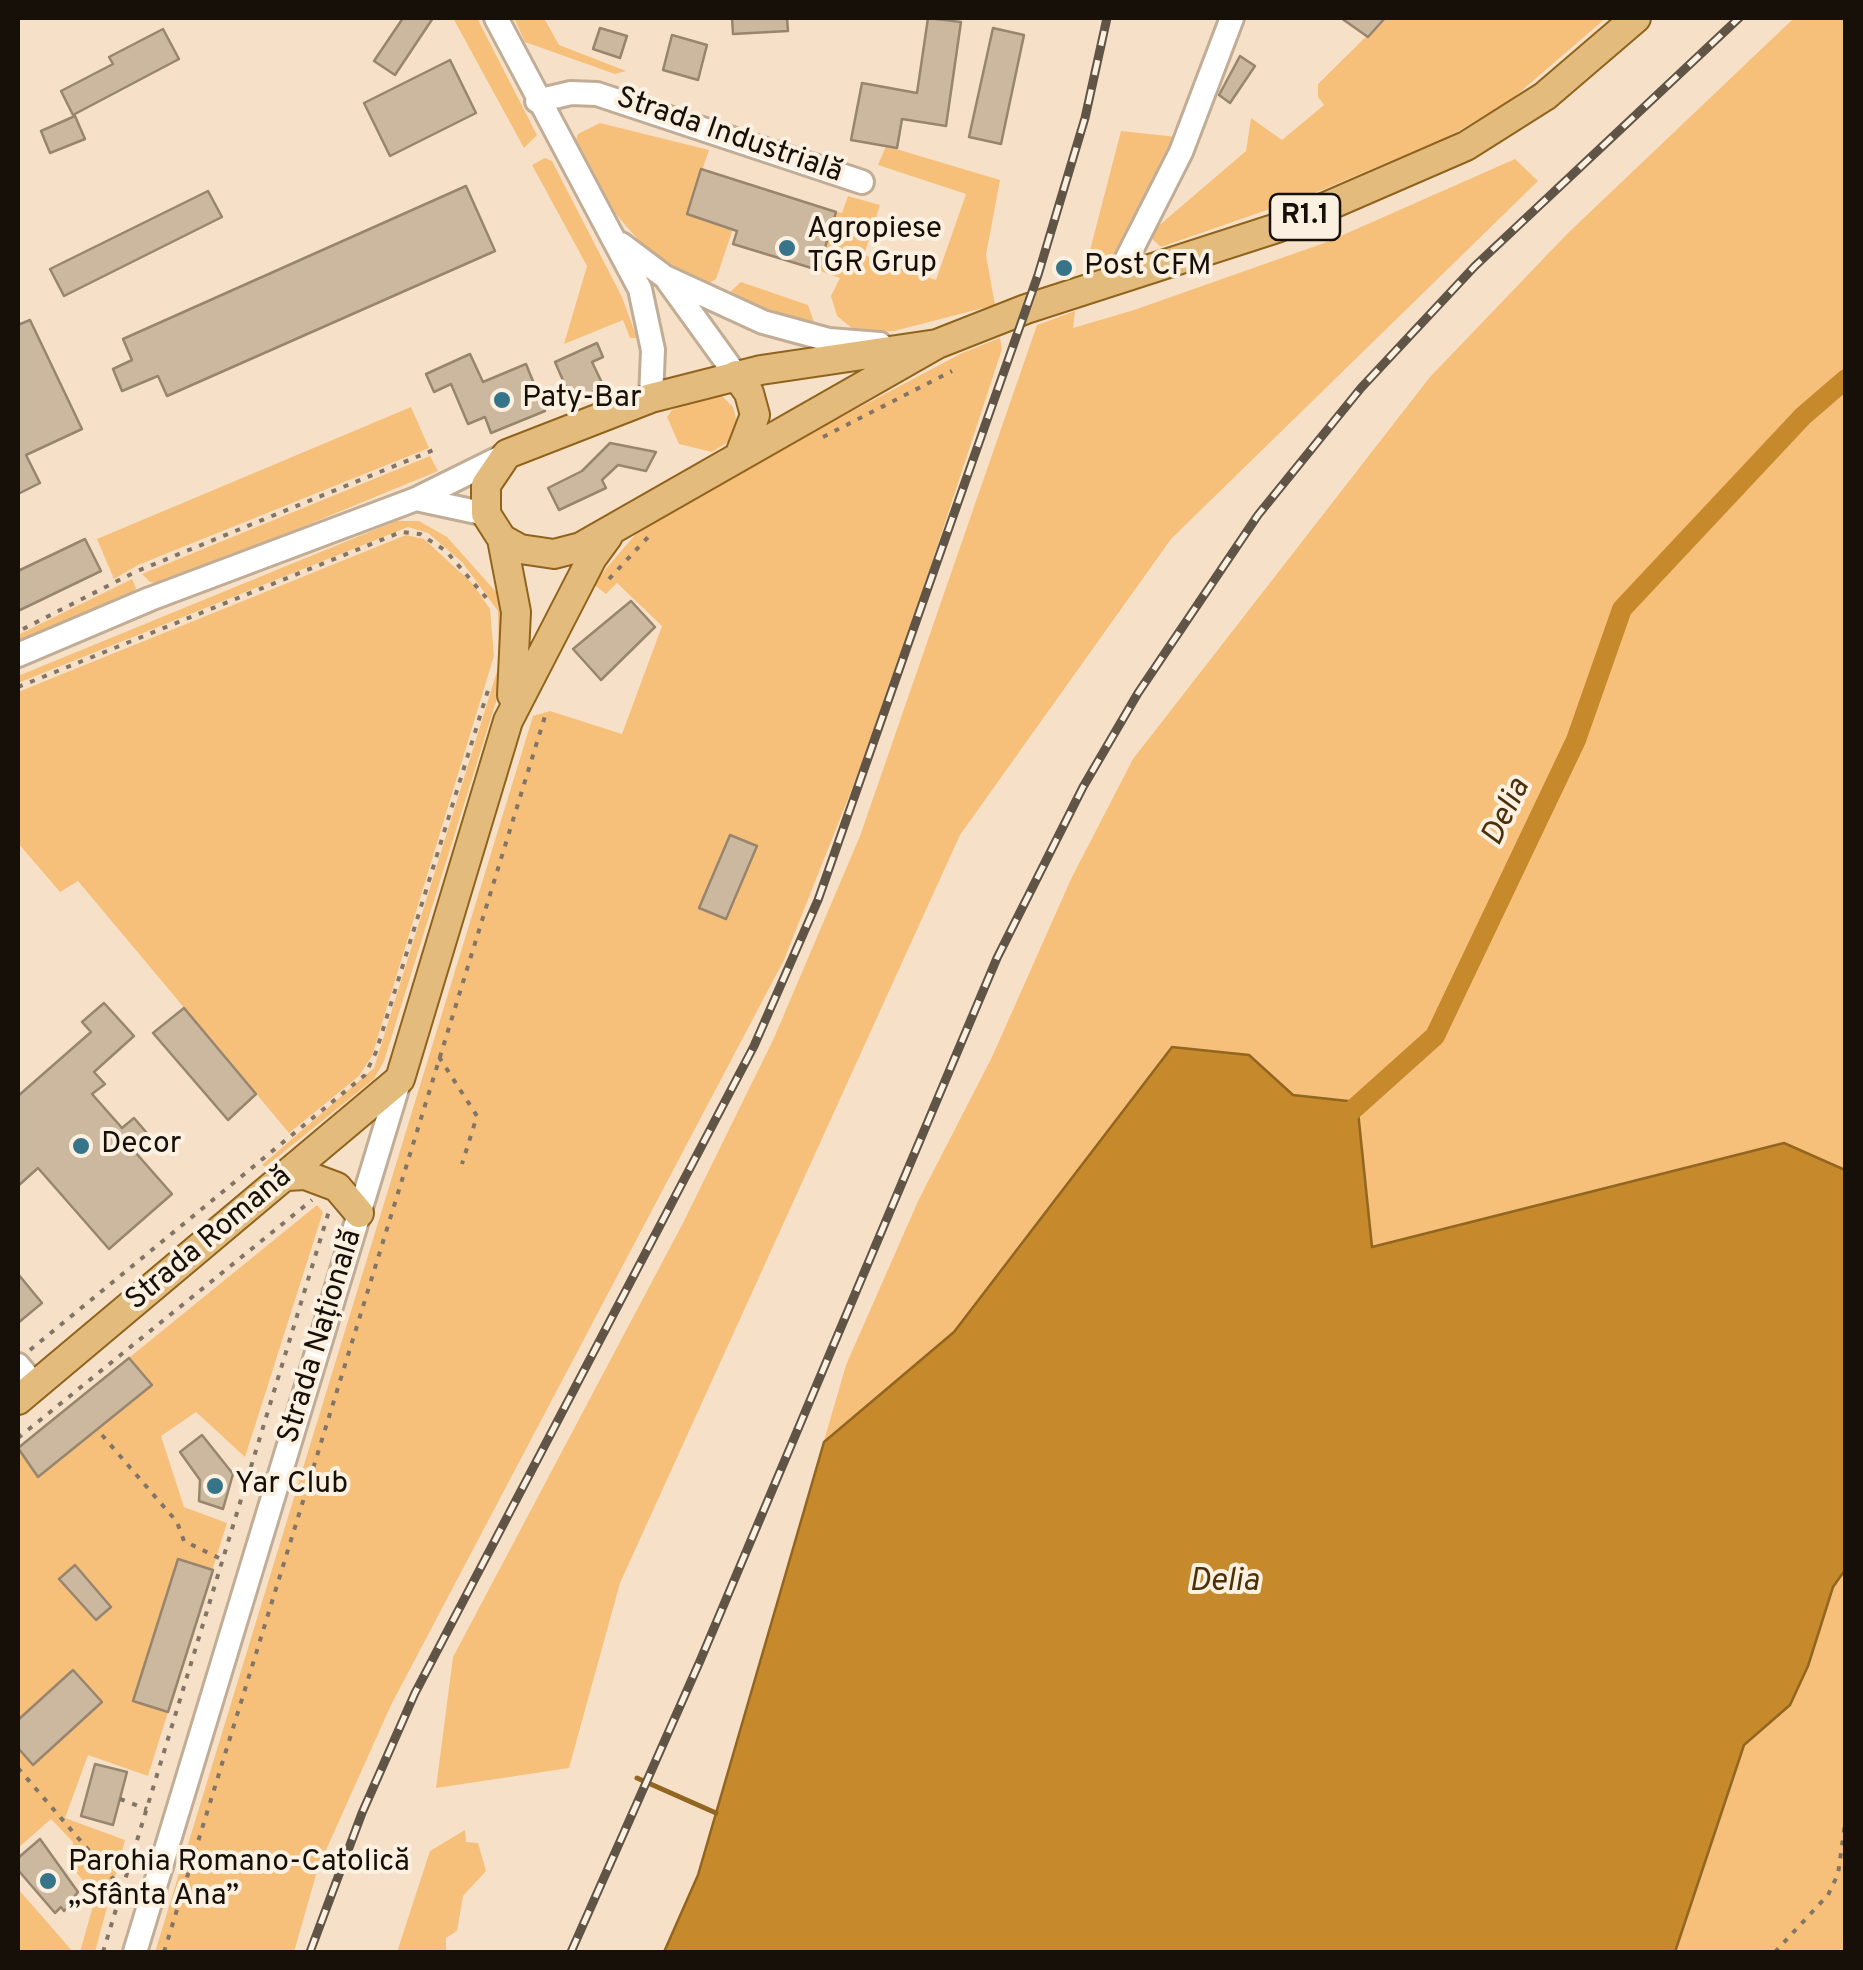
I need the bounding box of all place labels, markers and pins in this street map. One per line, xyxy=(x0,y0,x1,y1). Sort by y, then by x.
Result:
place label: Agropiese TGR Grup xyxy=(807,213,942,284)
marker: Agropiese TGR Grup xyxy=(776,237,798,259)
place label: Post CFM xyxy=(1084,250,1212,286)
marker: Post CFM xyxy=(1053,257,1075,279)
place label: Paty-Bar xyxy=(522,382,642,418)
marker: Paty-Bar xyxy=(491,389,513,411)
place label: Decor xyxy=(101,1128,181,1164)
marker: Decor xyxy=(70,1135,92,1157)
place label: Yar Club xyxy=(235,1468,348,1504)
marker: Yar Club xyxy=(204,1475,226,1497)
place label: Parohia Romano-Catolică „Sfânta Ana” xyxy=(68,1846,410,1916)
marker: Parohia Romano-Catolică „Sfânta Ana” xyxy=(37,1870,59,1892)

